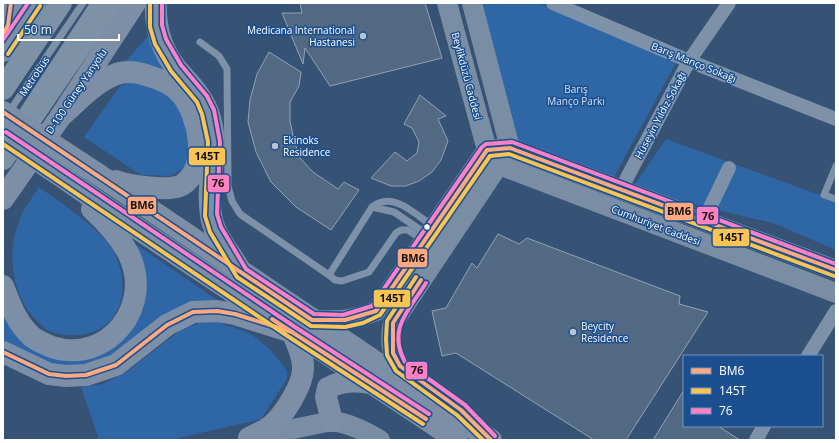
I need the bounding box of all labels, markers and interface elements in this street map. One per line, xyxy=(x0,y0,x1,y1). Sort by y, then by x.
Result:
scale bar xyxy=(18,16,119,42)
text: 50 m xyxy=(24,21,52,38)
place label: Medicana International Hastanesi xyxy=(247,23,355,49)
marker: Medicana International Hastanesi xyxy=(358,31,368,41)
street label: Beylikdüzü Caddesi xyxy=(449,31,485,121)
street label: Barış Manço Sokağı xyxy=(649,39,739,85)
street label: D-100 Güney Yanyolu xyxy=(42,46,110,136)
street label: Metrobüs xyxy=(16,53,53,99)
street label: Hüseyin Yıldız Sokağı xyxy=(631,69,689,161)
park label: Barış Manço Parkı xyxy=(547,82,605,108)
place label: Ekinoks Residence xyxy=(283,133,331,159)
marker: Ekinoks Residence xyxy=(270,141,280,151)
line badge: 145T xyxy=(188,147,226,166)
text: 145T xyxy=(194,148,220,163)
line badge: 76 xyxy=(207,174,230,193)
text: 76 xyxy=(212,175,224,190)
line badge: BM6 xyxy=(127,196,157,215)
text: BM6 xyxy=(130,197,154,212)
street label: Cumhuriyet Caddesi xyxy=(609,202,703,248)
line badge: BM6 xyxy=(664,202,694,221)
text: BM6 xyxy=(667,203,691,218)
line badge: 76 xyxy=(696,206,719,225)
text: 76 xyxy=(702,208,714,223)
unlabelled marker xyxy=(422,222,432,232)
line badge: 145T xyxy=(712,228,750,247)
text: 145T xyxy=(718,229,744,244)
line badge: BM6 xyxy=(397,248,428,268)
text: BM6 xyxy=(401,250,425,265)
line badge: 145T xyxy=(373,289,411,308)
text: 145T xyxy=(379,290,405,305)
place label: Beycity Residence xyxy=(581,319,629,345)
marker: Beycity Residence xyxy=(568,327,578,337)
legend xyxy=(683,355,823,427)
line badge: 76 xyxy=(405,361,428,380)
text: 76 xyxy=(411,362,423,377)
text: BM6 xyxy=(719,362,745,379)
text: 145T xyxy=(719,382,747,399)
text: 76 xyxy=(719,402,733,419)

